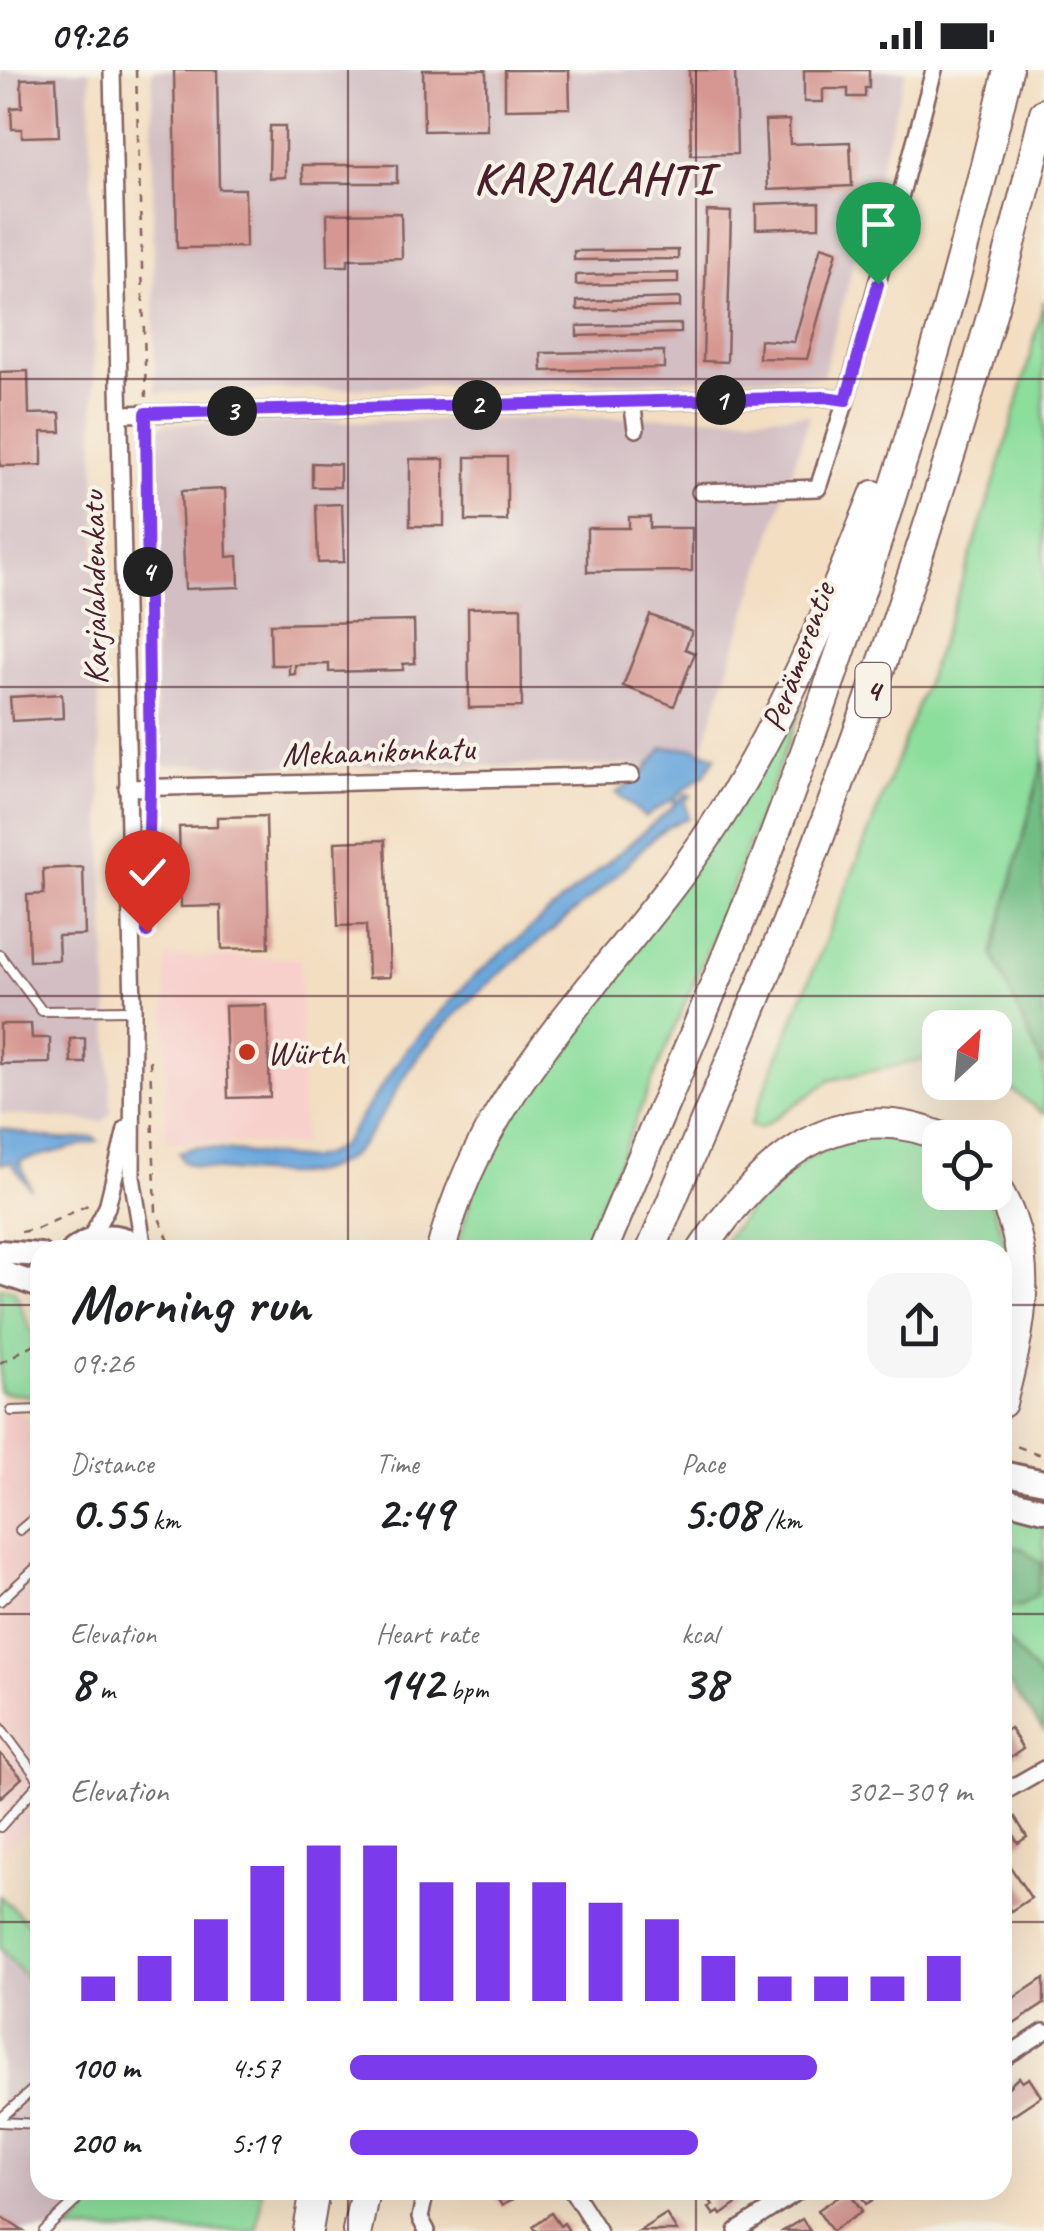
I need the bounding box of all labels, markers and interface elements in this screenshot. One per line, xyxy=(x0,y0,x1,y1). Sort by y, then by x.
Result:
text: 09:26 xyxy=(50,12,126,59)
district label: KARJALAHTI xyxy=(474,150,721,207)
pin xyxy=(836,182,921,285)
icon: arrive xyxy=(851,197,906,252)
pin: 1 xyxy=(696,375,746,425)
pin: 2 xyxy=(452,380,502,430)
text: 1 xyxy=(715,382,727,417)
pin: 3 xyxy=(207,386,257,436)
text: 2 xyxy=(471,387,483,422)
text: 3 xyxy=(226,393,238,428)
street label: Karjalahdenkatu xyxy=(70,489,118,685)
pin: 4 xyxy=(123,547,173,597)
text: 4 xyxy=(142,554,154,589)
street label: Perämerentie xyxy=(750,574,847,738)
road number: 4 xyxy=(856,663,890,717)
street label: Mekaanikonkatu xyxy=(281,725,477,777)
pin xyxy=(105,830,190,933)
icon: check xyxy=(120,845,175,900)
north arrow xyxy=(922,1010,1012,1100)
map controls xyxy=(922,1010,1012,1210)
place label: Würth xyxy=(267,1030,346,1075)
marker: Würth xyxy=(236,1041,258,1063)
button: locate xyxy=(922,1120,1012,1210)
text: Morning run xyxy=(70,1269,310,1339)
button: share xyxy=(867,1273,972,1378)
text: 09:26 xyxy=(70,1342,134,1383)
text: Distance xyxy=(70,1446,154,1481)
text: Time xyxy=(376,1446,419,1481)
text: Pace xyxy=(681,1446,724,1481)
text: 0.55 xyxy=(70,1481,146,1544)
text: 2:49 xyxy=(376,1481,452,1544)
text: 5:08 xyxy=(681,1481,758,1544)
text: km xyxy=(146,1502,180,1537)
text: /km xyxy=(758,1502,801,1537)
text: Elevation xyxy=(70,1616,156,1651)
text: Heart rate xyxy=(376,1616,478,1651)
text: kcal xyxy=(681,1616,718,1651)
text: 8 xyxy=(70,1651,93,1714)
text: 142 xyxy=(376,1651,443,1714)
text: 38 xyxy=(681,1651,726,1714)
text: m xyxy=(93,1672,115,1707)
text: bpm xyxy=(443,1672,488,1707)
text: Elevation xyxy=(70,1770,168,1811)
text: 302–309 m xyxy=(846,1770,972,1811)
text: 100 m xyxy=(70,2047,139,2088)
text: 4:57 xyxy=(230,2047,280,2088)
text: 200 m xyxy=(70,2122,139,2163)
text: 5:19 xyxy=(230,2122,280,2163)

